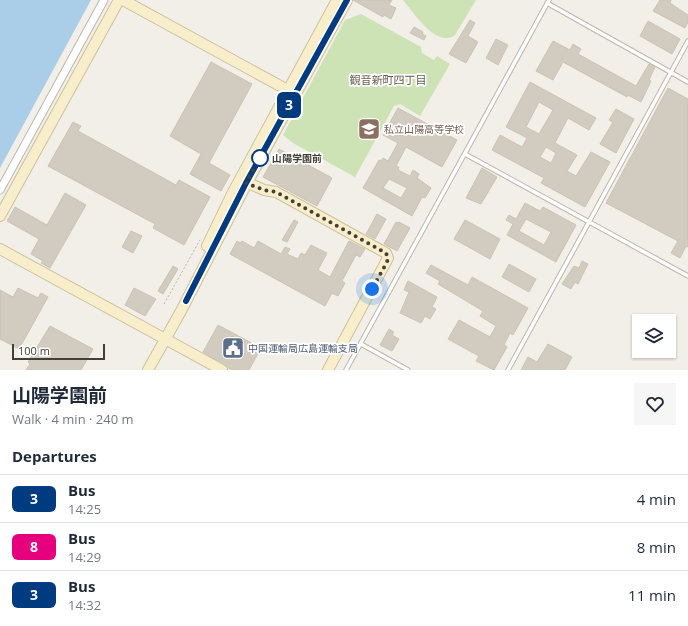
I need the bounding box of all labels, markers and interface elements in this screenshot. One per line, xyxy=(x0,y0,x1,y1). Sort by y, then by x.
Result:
district label: 観音新町四丁目 xyxy=(350,72,427,87)
line badge: 3 xyxy=(276,92,302,118)
text: 3 xyxy=(285,95,293,114)
school or university icon: 私立山陽高等学校 xyxy=(356,116,382,142)
place label: 私立山陽高等学校 xyxy=(384,122,464,136)
marker: 山陽学園前 xyxy=(251,149,269,167)
place label: 山陽学園前 xyxy=(272,151,322,165)
your location xyxy=(362,279,382,299)
map controls xyxy=(632,314,676,358)
button: layers xyxy=(632,314,676,358)
public building icon: 中国運輸局広島運輸支局 xyxy=(220,335,246,361)
place label: 中国運輸局広島運輸支局 xyxy=(248,341,358,355)
scale bar xyxy=(12,342,105,361)
text: 100 m xyxy=(18,343,50,358)
text: 山陽学園前 xyxy=(12,382,107,408)
button: heart xyxy=(634,383,676,425)
text: Walk · 4 min · 240 m xyxy=(12,410,134,428)
text: Departures xyxy=(12,446,97,466)
text: Bus xyxy=(68,480,95,500)
text: 3 xyxy=(30,489,38,508)
text: 4 min xyxy=(637,489,676,509)
text: 14:25 xyxy=(68,500,101,518)
text: Bus xyxy=(68,528,95,548)
text: 8 xyxy=(30,537,38,556)
text: 8 min xyxy=(637,537,676,557)
text: 14:29 xyxy=(68,548,101,566)
text: Bus xyxy=(68,576,95,596)
text: 3 xyxy=(30,585,38,604)
text: 11 min xyxy=(628,585,676,605)
text: 14:32 xyxy=(68,596,101,614)

